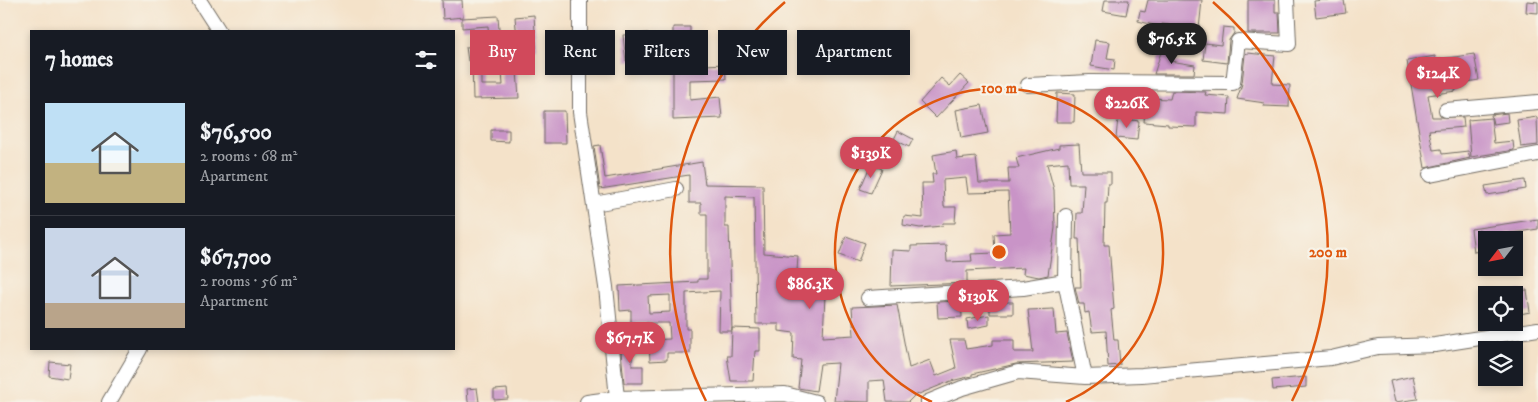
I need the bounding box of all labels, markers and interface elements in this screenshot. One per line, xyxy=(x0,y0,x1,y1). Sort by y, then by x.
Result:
pin: $76.5K xyxy=(1131,22,1213,65)
text: $76.5K xyxy=(1148,29,1196,49)
chip: Buy xyxy=(470,30,535,75)
chip: Rent xyxy=(545,30,615,75)
chip: Filters xyxy=(625,30,708,75)
chip: New xyxy=(718,30,787,75)
chip: Apartment xyxy=(797,30,910,75)
icon: filters xyxy=(412,46,440,74)
text: 7 homes xyxy=(45,47,113,73)
pin: $124K xyxy=(1403,56,1473,99)
text: $124K xyxy=(1417,63,1459,83)
text: 100 m xyxy=(981,79,1018,98)
pin: $226K xyxy=(1092,86,1162,129)
text: $226K xyxy=(1105,93,1149,113)
text: $76,500 xyxy=(200,120,272,146)
icon: home xyxy=(85,123,145,183)
pin: $139K xyxy=(836,136,906,179)
text: $139K xyxy=(851,143,891,163)
text: 2 rooms · 68 m² xyxy=(200,146,297,166)
text: Apartment xyxy=(200,166,268,186)
north arrow xyxy=(1478,231,1522,276)
map controls xyxy=(1478,231,1523,386)
centre of rings xyxy=(990,243,1008,261)
text: 200 m xyxy=(1309,243,1348,262)
text: $67,700 xyxy=(200,245,271,271)
icon: home xyxy=(85,248,145,308)
pin: $86.3K xyxy=(769,268,851,310)
text: 2 rooms · 56 m² xyxy=(200,271,297,291)
text: $86.3K xyxy=(787,274,833,294)
pin: $139K xyxy=(943,280,1013,322)
text: $139K xyxy=(958,286,998,306)
button: locate xyxy=(1478,286,1523,331)
text: Apartment xyxy=(200,291,268,311)
pin: $67.7K xyxy=(589,322,671,364)
text: $67.7K xyxy=(606,328,654,348)
button: layers xyxy=(1478,341,1523,386)

